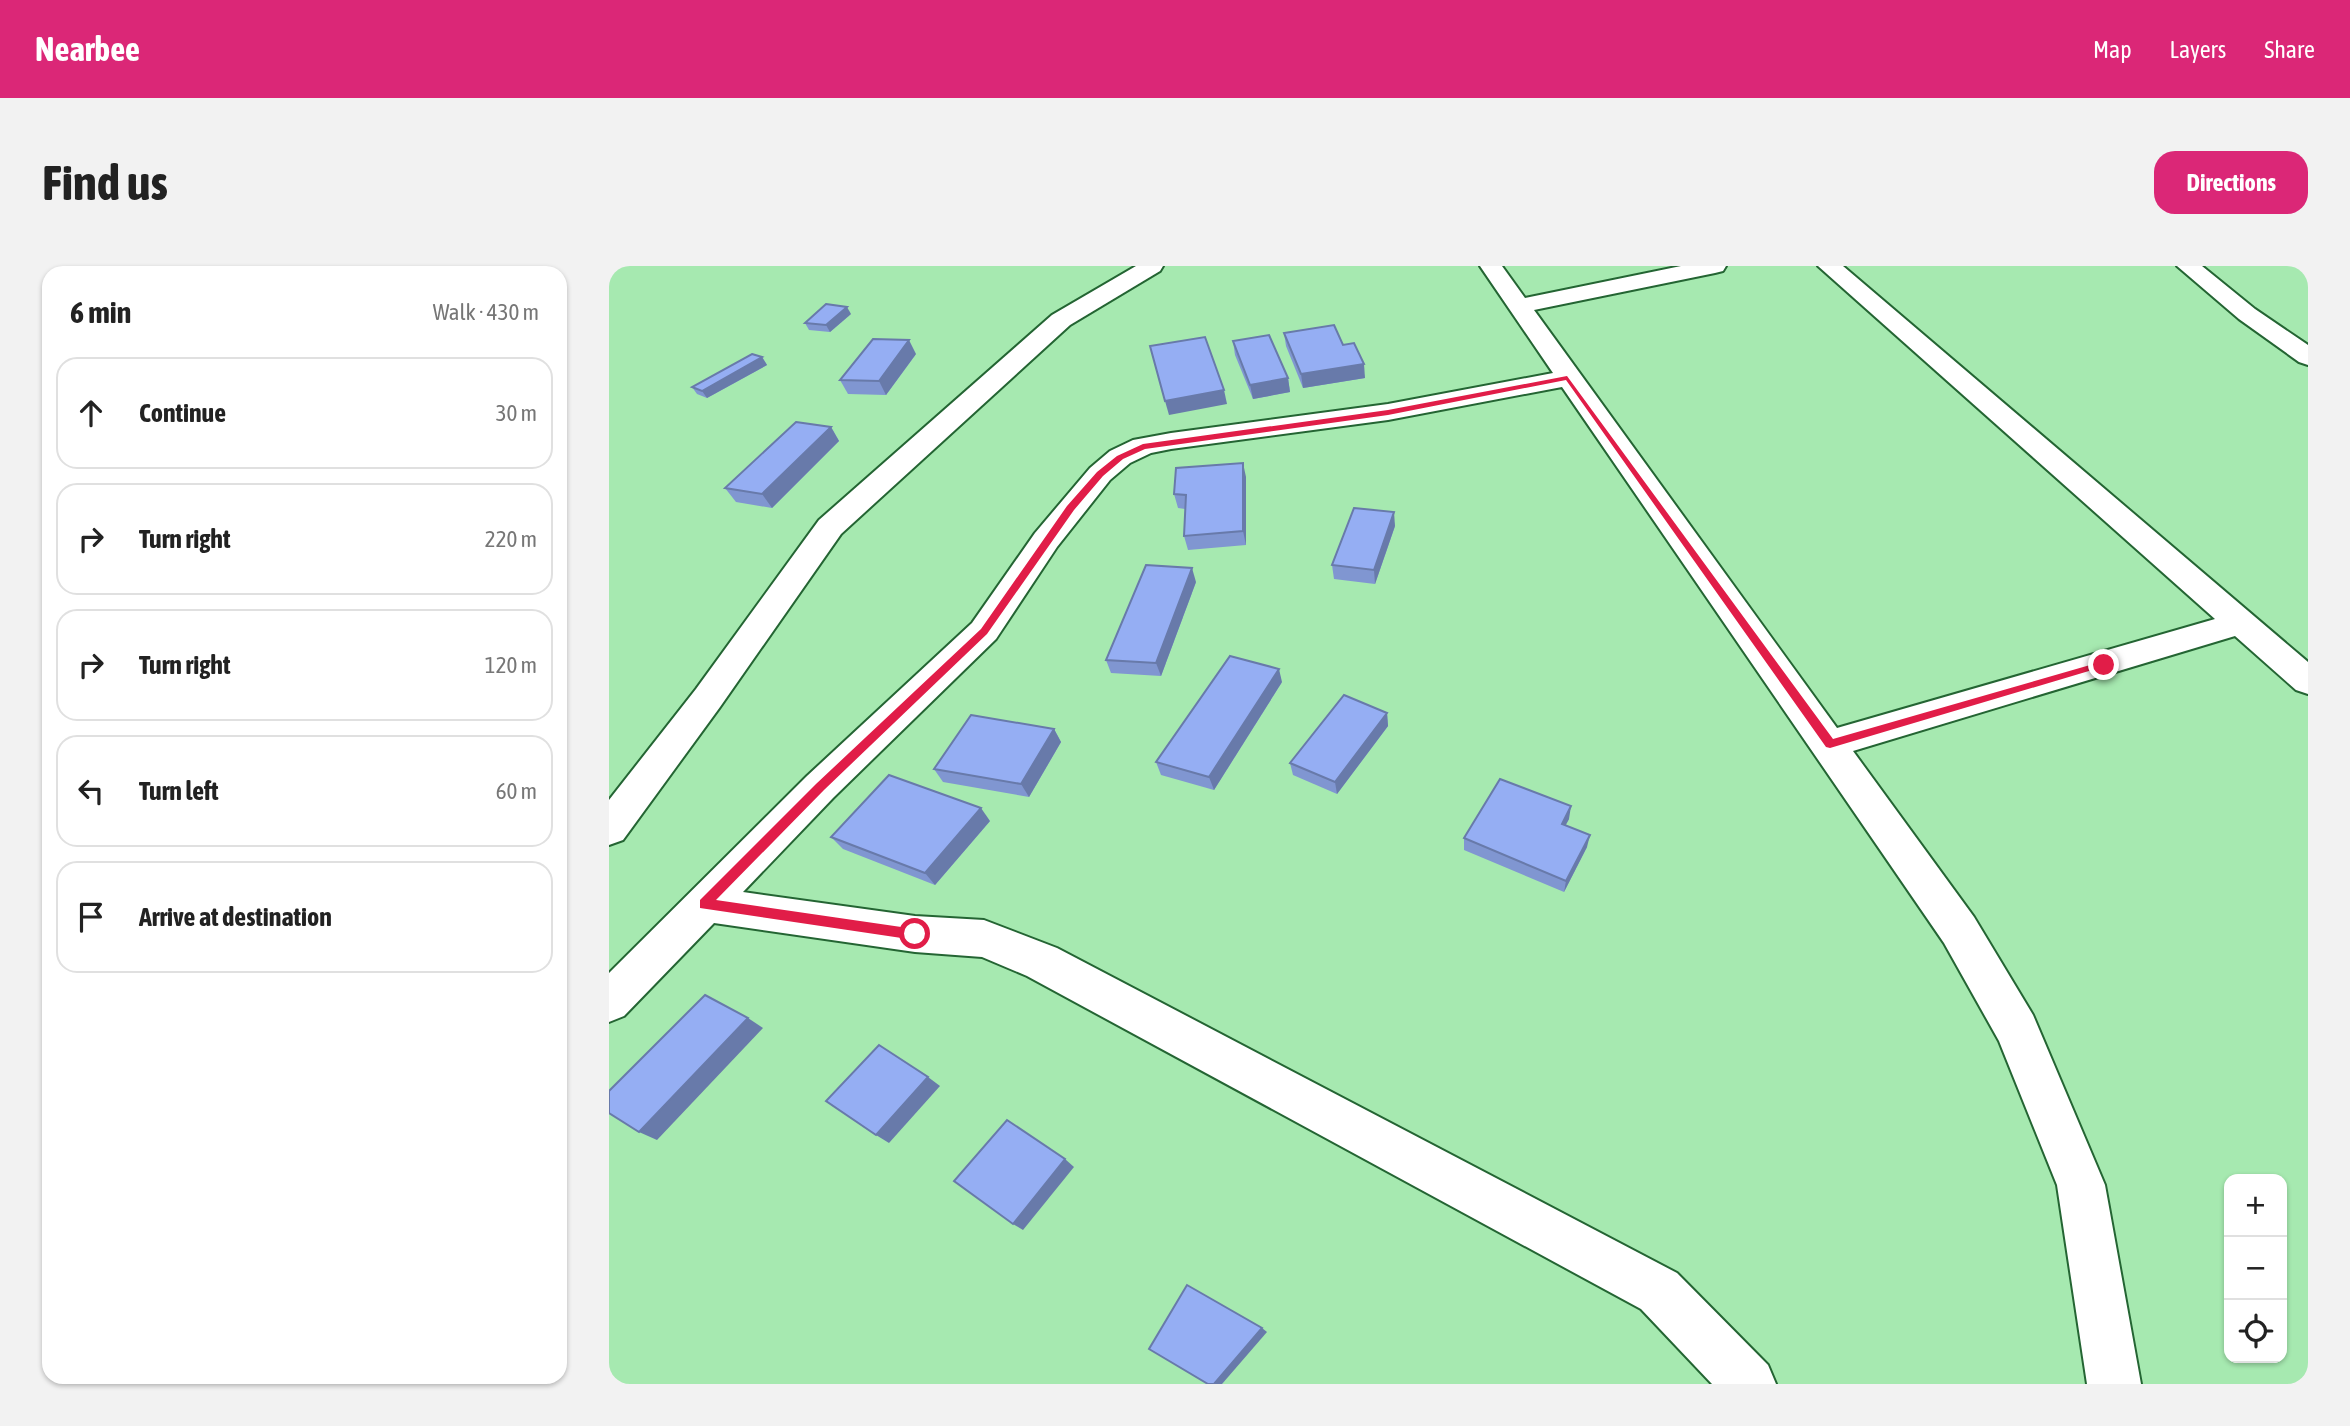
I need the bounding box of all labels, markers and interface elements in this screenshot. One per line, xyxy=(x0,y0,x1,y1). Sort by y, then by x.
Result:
text: Nearbee xyxy=(35,30,140,68)
text: Map xyxy=(2093,36,2132,63)
text: Layers xyxy=(2170,36,2226,63)
text: Share xyxy=(2264,36,2315,63)
button: Directions xyxy=(2154,151,2308,214)
text: Find us xyxy=(42,154,168,210)
text: 6 min xyxy=(70,295,131,329)
text: Walk · 430 m xyxy=(433,299,539,325)
icon: ahead xyxy=(72,394,110,432)
text: Continue xyxy=(139,398,226,428)
text: 30 m xyxy=(496,400,537,426)
icon: right xyxy=(72,520,110,558)
text: Turn right xyxy=(139,524,230,554)
text: 220 m xyxy=(485,526,537,552)
icon: right xyxy=(72,646,110,684)
route end xyxy=(2088,649,2119,680)
text: Turn right xyxy=(139,650,230,680)
text: 120 m xyxy=(485,652,537,678)
icon: left xyxy=(72,772,110,810)
text: Turn left xyxy=(139,776,219,806)
text: 60 m xyxy=(496,778,537,804)
icon: arrive xyxy=(72,898,110,936)
text: Arrive at destination xyxy=(139,902,332,932)
route start xyxy=(899,918,930,949)
map controls xyxy=(2224,1174,2287,1363)
button: + xyxy=(2224,1174,2287,1237)
button: − xyxy=(2224,1237,2287,1300)
button: locate xyxy=(2224,1300,2287,1363)

